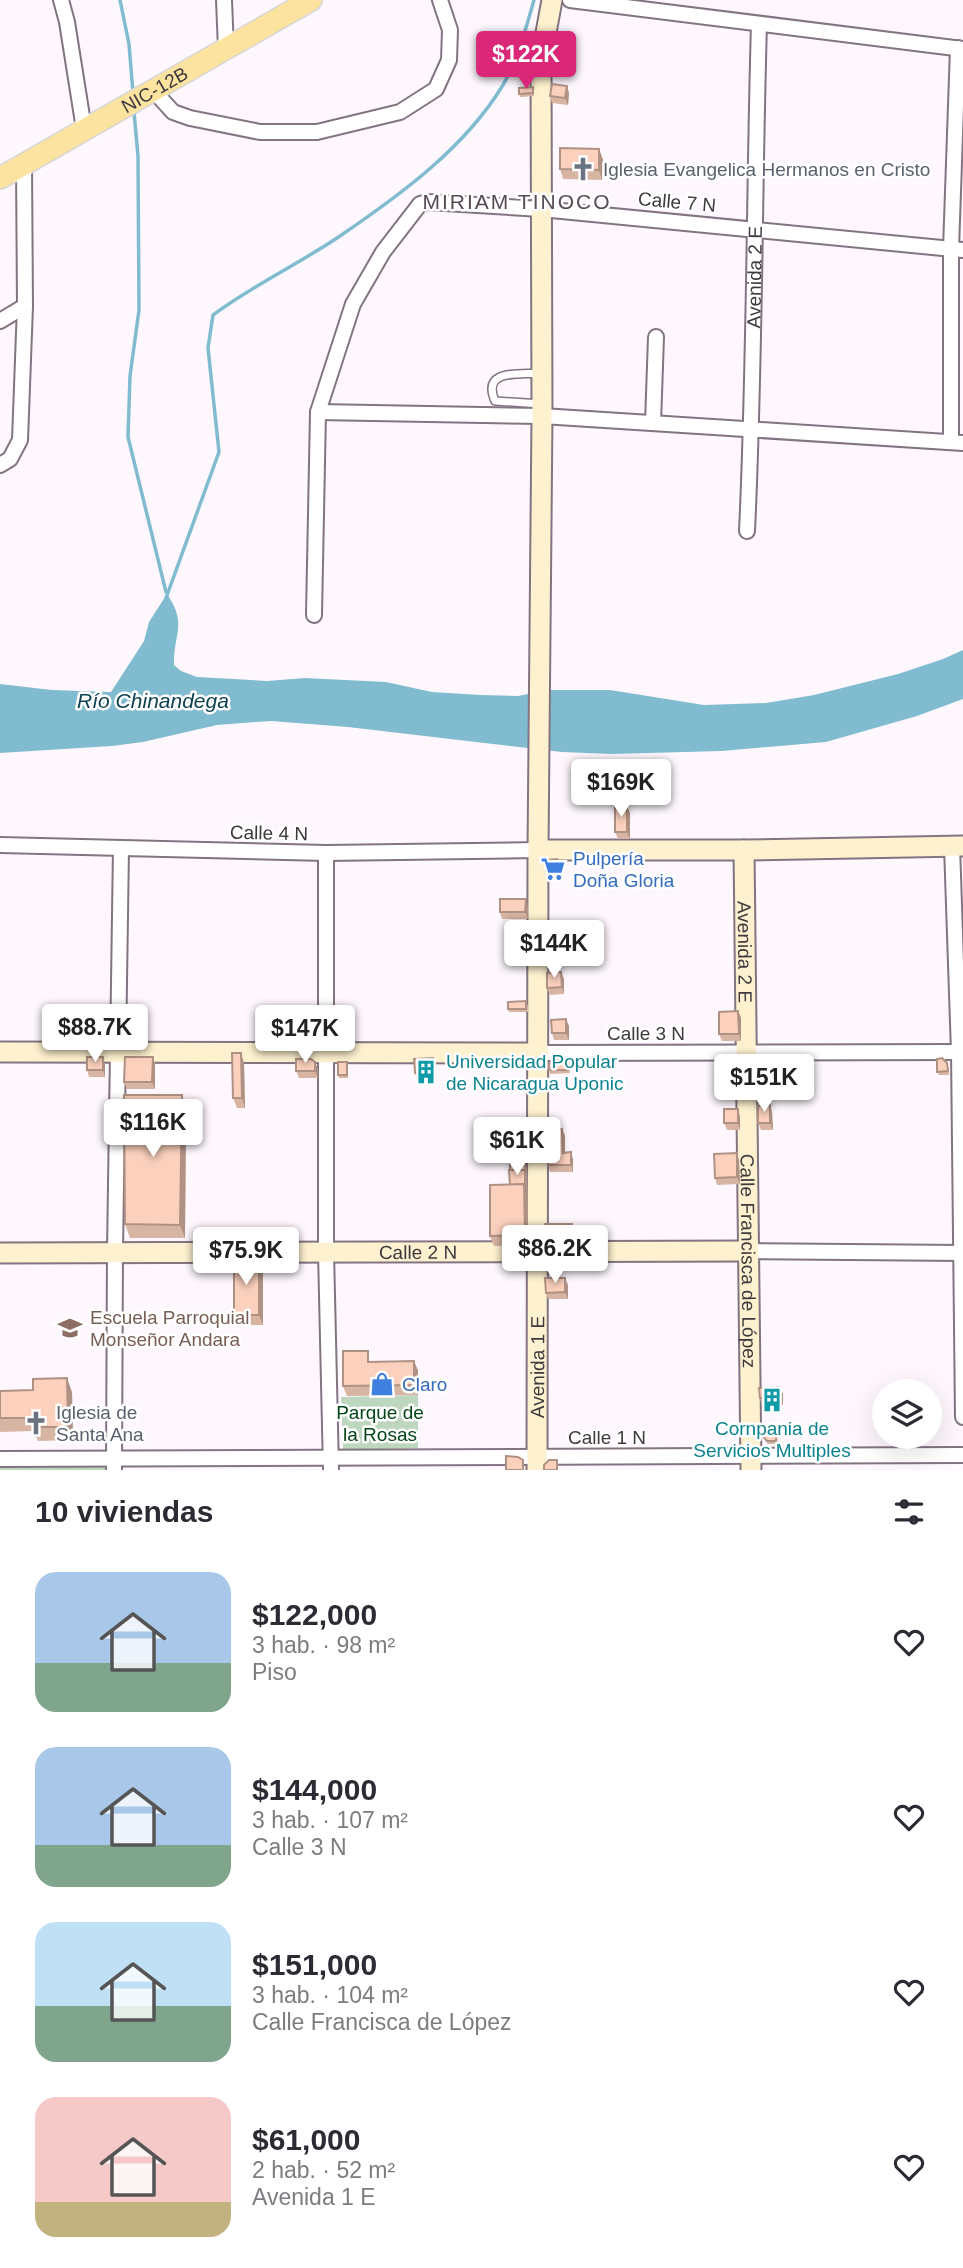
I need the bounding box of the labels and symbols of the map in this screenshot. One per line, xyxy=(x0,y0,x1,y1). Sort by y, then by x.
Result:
pin: $122K xyxy=(477,32,575,91)
street label: NIC-12B xyxy=(118,62,191,117)
church icon: Iglesia Evangelica Hermanos en Cristo xyxy=(569,155,597,183)
place label: Iglesia Evangelica Hermanos en Cristo xyxy=(603,159,930,180)
street label: Calle 7 N xyxy=(637,188,717,216)
district label: MIRIAM TINOCO xyxy=(423,190,611,213)
street label: Avenida 2 E xyxy=(743,226,765,328)
water label: Río Chinandega xyxy=(77,689,229,712)
pin: $169K xyxy=(572,760,670,819)
street label: Calle 4 N xyxy=(230,822,308,844)
place label: Pulpería Doña Gloria xyxy=(573,848,675,891)
supermarket icon: Pulpería Doña Gloria xyxy=(539,855,567,883)
street label: Avenida 2 E xyxy=(734,901,756,1003)
pin: $144K xyxy=(505,920,603,980)
pin: $88.7K xyxy=(38,1004,152,1064)
pin: $147K xyxy=(256,1006,354,1065)
street label: Calle 3 N xyxy=(607,1023,685,1044)
place label: Universidad Popular de Nicaragua Uponic xyxy=(446,1051,623,1094)
pin: $151K xyxy=(715,1054,813,1114)
building icon: Universidad Popular de Nicaragua Uponic xyxy=(412,1058,440,1086)
pin: $116K xyxy=(104,1100,202,1159)
pin: $61K xyxy=(476,1118,558,1177)
street label: Calle Francisca de López xyxy=(737,1154,760,1368)
pin: $86.2K xyxy=(498,1226,612,1285)
pin: $75.9K xyxy=(189,1228,303,1287)
street label: Calle 2 N xyxy=(379,1241,457,1262)
place label: Escuela Parroquial Monseñor Andara xyxy=(90,1307,249,1350)
school or university icon: Escuela Parroquial Monseñor Andara xyxy=(56,1314,84,1342)
street label: Avenida 1 E xyxy=(527,1316,548,1418)
shop icon: Claro xyxy=(368,1370,396,1398)
place label: Claro xyxy=(402,1374,447,1395)
building icon: Cornpania de Servicios Multiples xyxy=(758,1386,786,1414)
place label: Iglesia de Santa Ana xyxy=(56,1402,144,1445)
park label: Parque de la Rosas xyxy=(336,1402,424,1445)
church icon: Iglesia de Santa Ana xyxy=(22,1409,50,1437)
place label: Cornpania de Servicios Multiples xyxy=(693,1418,851,1461)
street label: Calle 1 N xyxy=(568,1427,646,1448)

